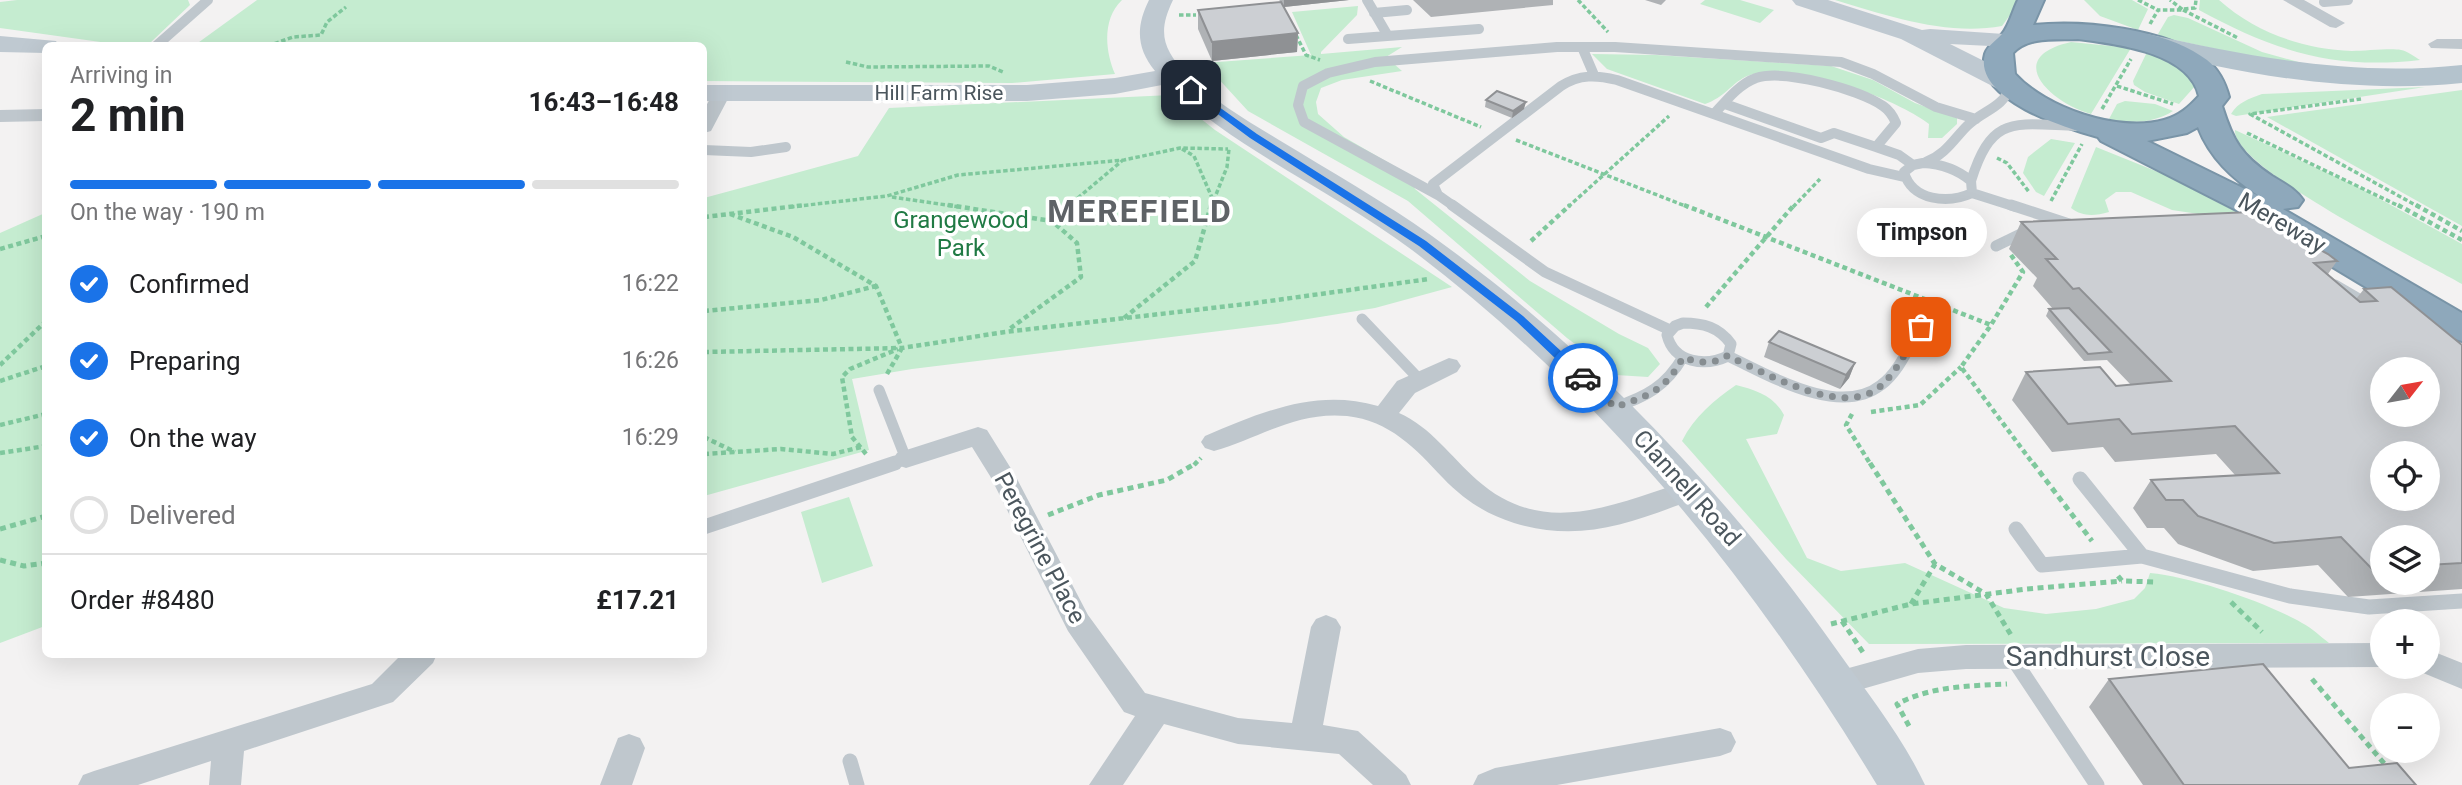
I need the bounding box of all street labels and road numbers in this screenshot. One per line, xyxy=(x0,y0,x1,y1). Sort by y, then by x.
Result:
street label: Hill Farm Rise xyxy=(875,81,1003,105)
street label: Mereway xyxy=(2233,187,2331,260)
street label: Clannell Road xyxy=(1628,424,1746,552)
street label: Peregrine Place xyxy=(988,468,1092,628)
street label: Sandhurst Close xyxy=(2006,640,2210,673)

